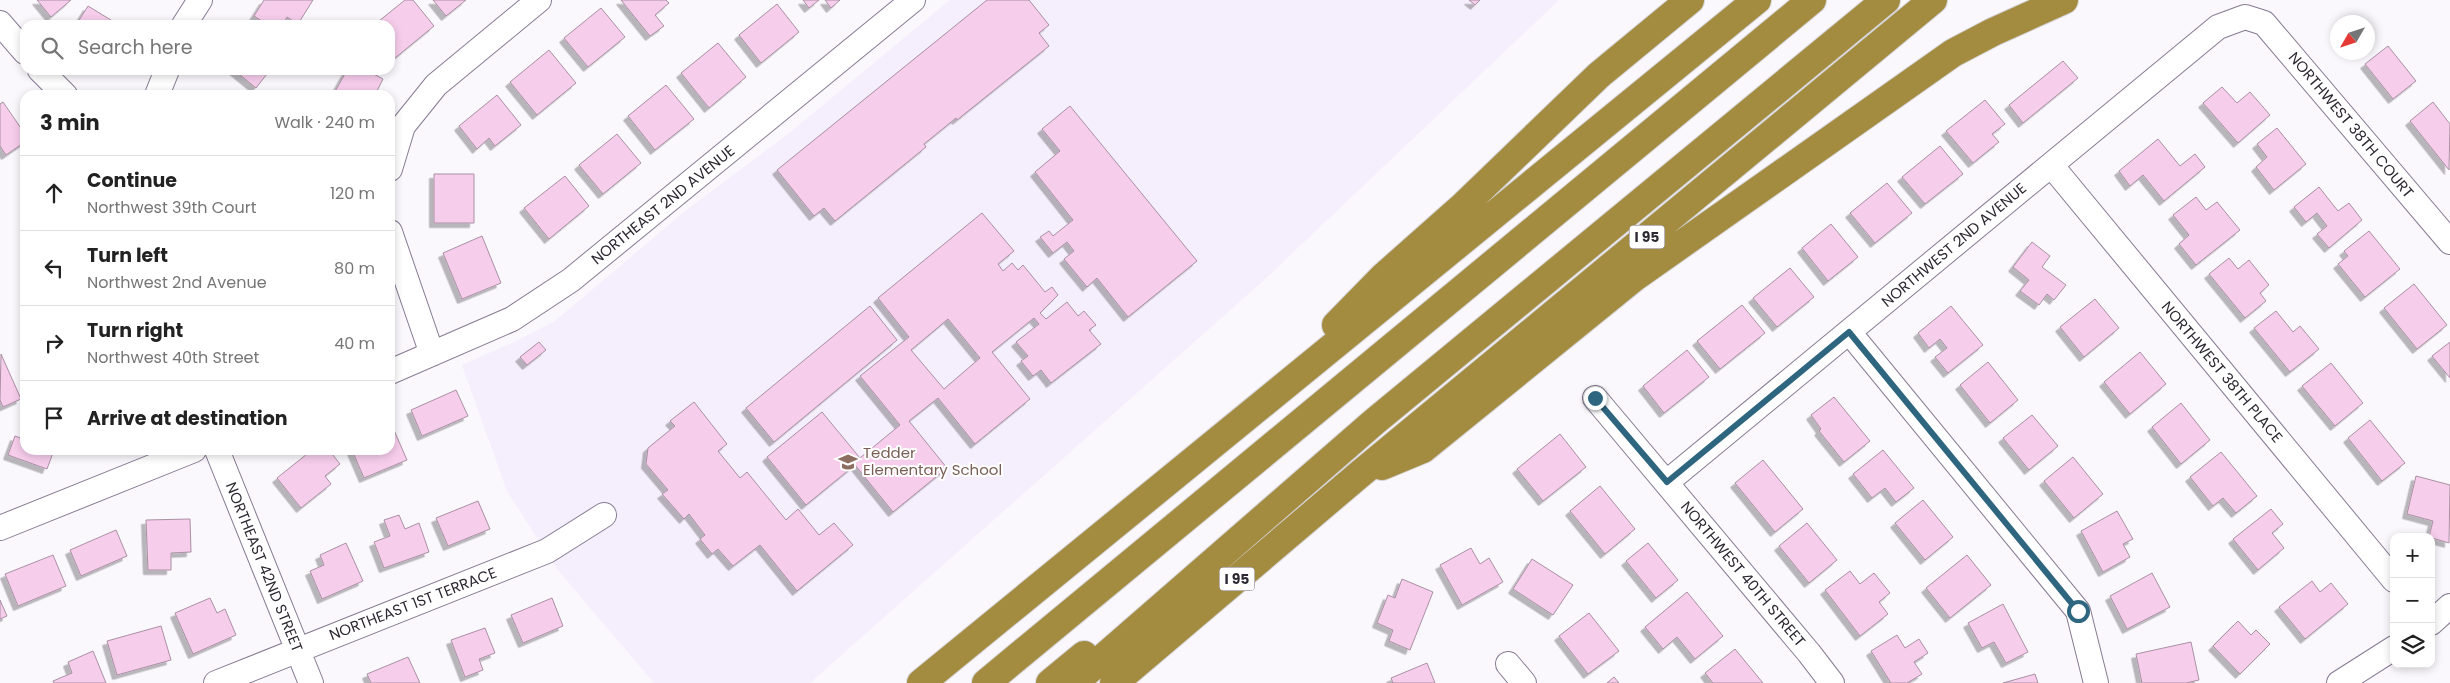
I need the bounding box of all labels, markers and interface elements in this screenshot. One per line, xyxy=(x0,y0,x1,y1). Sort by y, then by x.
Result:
north arrow xyxy=(2330,15,2375,60)
search box xyxy=(20,20,395,75)
icon: search xyxy=(38,34,66,62)
text: Search here xyxy=(78,34,192,61)
street label: NORTHWEST 38TH COURT xyxy=(2284,47,2419,202)
text: 3 min xyxy=(40,108,100,137)
text: Walk · 240 m xyxy=(274,111,375,134)
street label: NORTHEAST 2ND AVENUE xyxy=(587,140,739,269)
text: Continue xyxy=(87,167,177,194)
street label: NORTHWEST 2ND AVENUE xyxy=(1877,178,2031,312)
icon: ahead xyxy=(40,179,68,207)
text: 120 m xyxy=(330,182,375,205)
text: Northwest 39th Court xyxy=(87,196,256,219)
road number: I 95 xyxy=(1630,226,1664,248)
text: Turn left xyxy=(87,242,168,269)
icon: left xyxy=(40,254,68,282)
text: 80 m xyxy=(334,257,375,280)
text: Northwest 2nd Avenue xyxy=(87,271,267,294)
street label: NORTHWEST 38TH PLACE xyxy=(2157,297,2288,447)
text: Turn right xyxy=(87,317,183,344)
icon: right xyxy=(40,329,68,357)
text: 40 m xyxy=(334,332,375,355)
text: Northwest 40th Street xyxy=(87,346,259,369)
route end xyxy=(1584,387,1607,410)
icon: arrive xyxy=(40,404,68,432)
text: Arrive at destination xyxy=(87,405,288,432)
place label: Tedder Elementary School xyxy=(863,442,1002,480)
school or university icon: Tedder Elementary School xyxy=(837,451,859,473)
street label: NORTHEAST 42ND STREET xyxy=(221,479,308,655)
street label: NORTHWEST 40TH STREET xyxy=(1676,496,1811,651)
map controls xyxy=(2390,533,2435,668)
button: + xyxy=(2390,533,2435,578)
street label: NORTHEAST 1ST TERRACE xyxy=(326,562,500,645)
road number: I 95 xyxy=(1220,568,1254,590)
button: − xyxy=(2390,578,2435,623)
route start xyxy=(2067,600,2090,623)
button: layers xyxy=(2390,623,2435,668)

